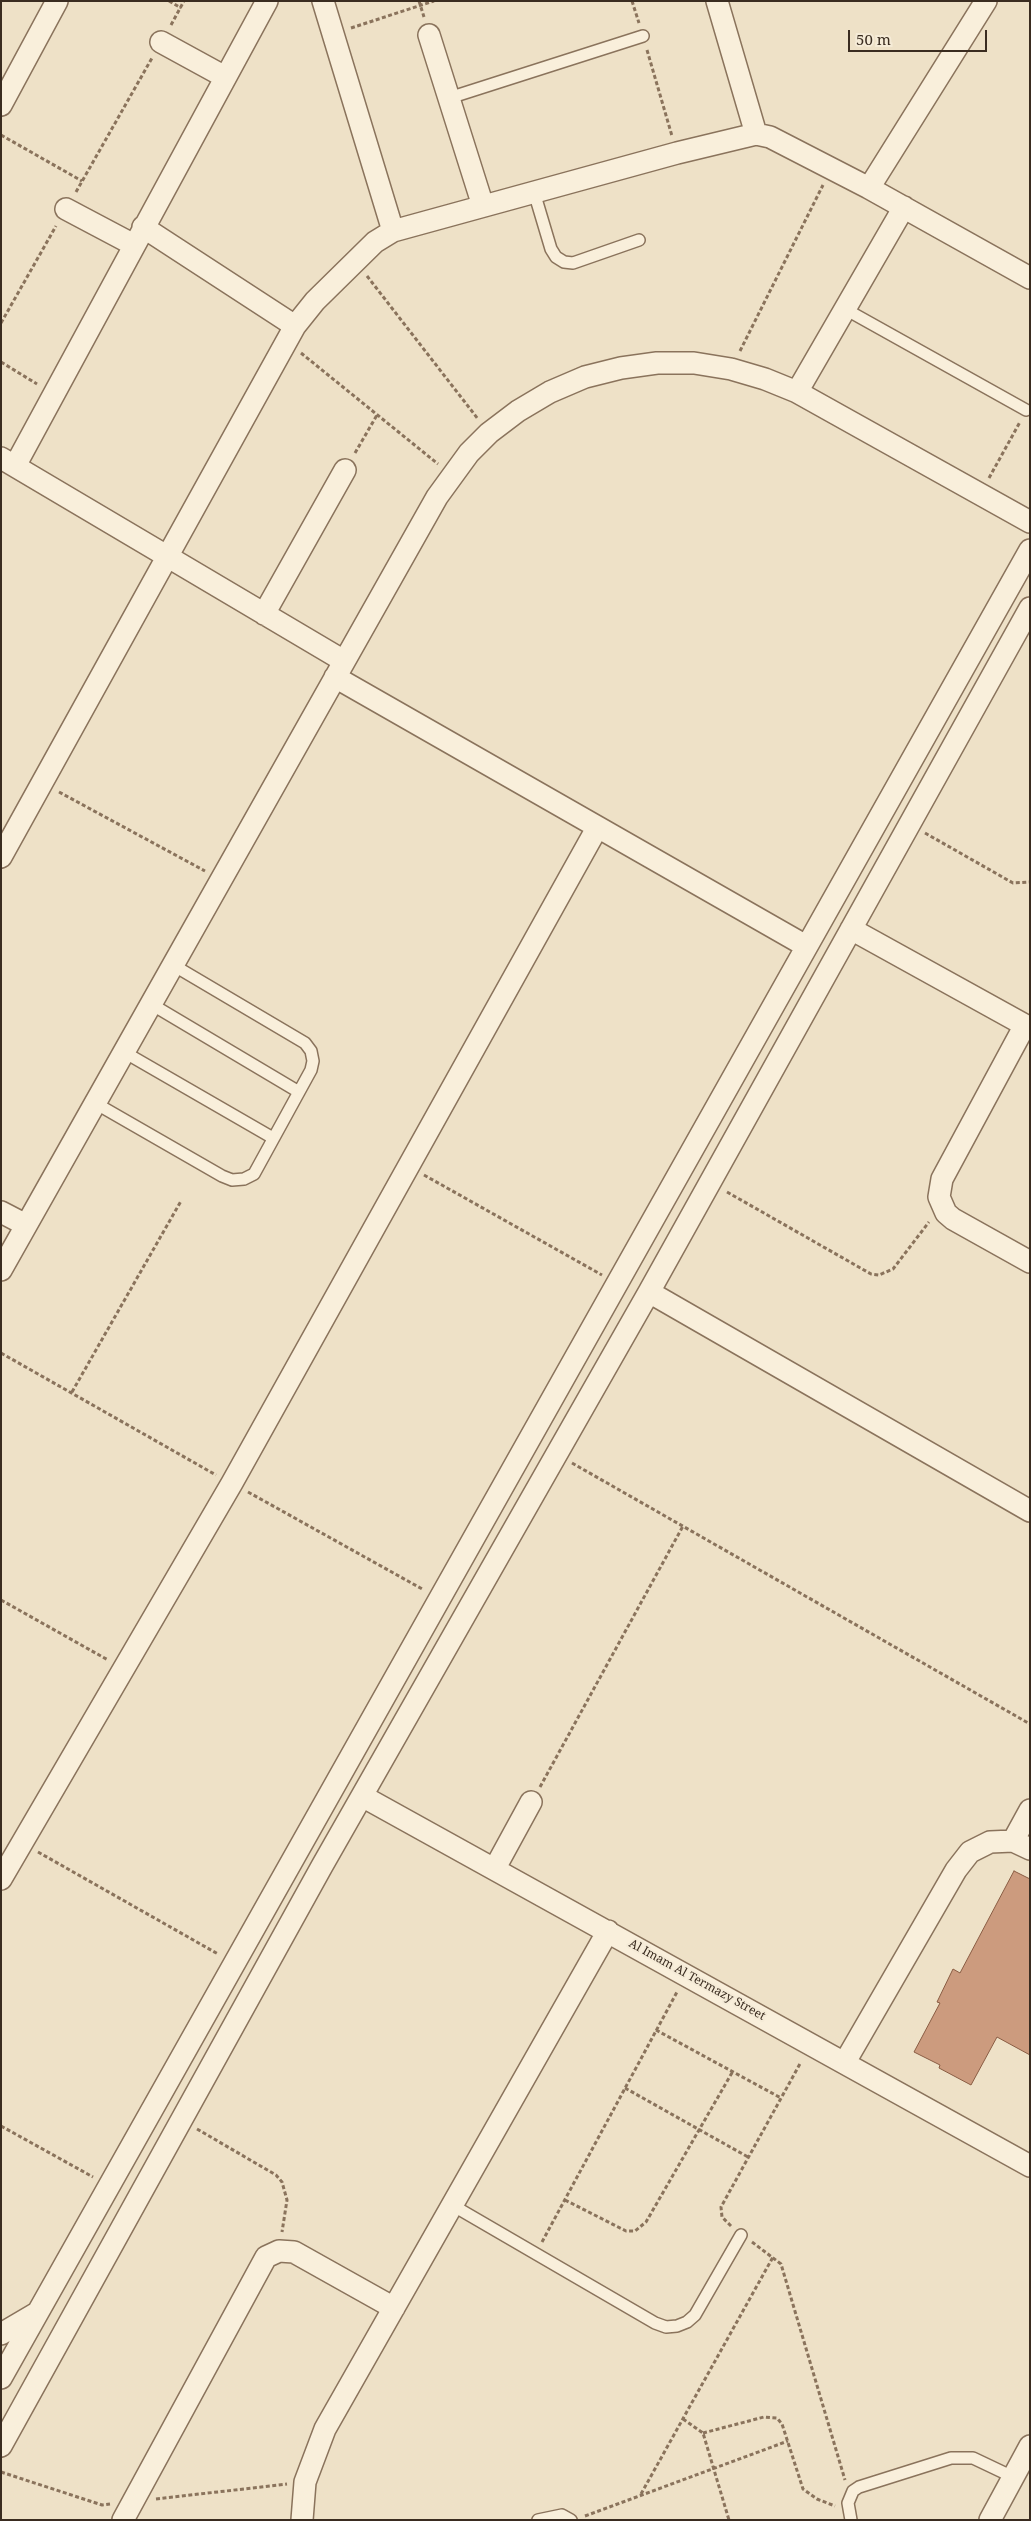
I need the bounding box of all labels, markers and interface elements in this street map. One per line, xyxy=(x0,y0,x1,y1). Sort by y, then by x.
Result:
scale bar xyxy=(851,20,990,52)
text: 50 m xyxy=(856,29,891,49)
street label: Al Imam Al Termazy Street xyxy=(626,1936,768,2024)

